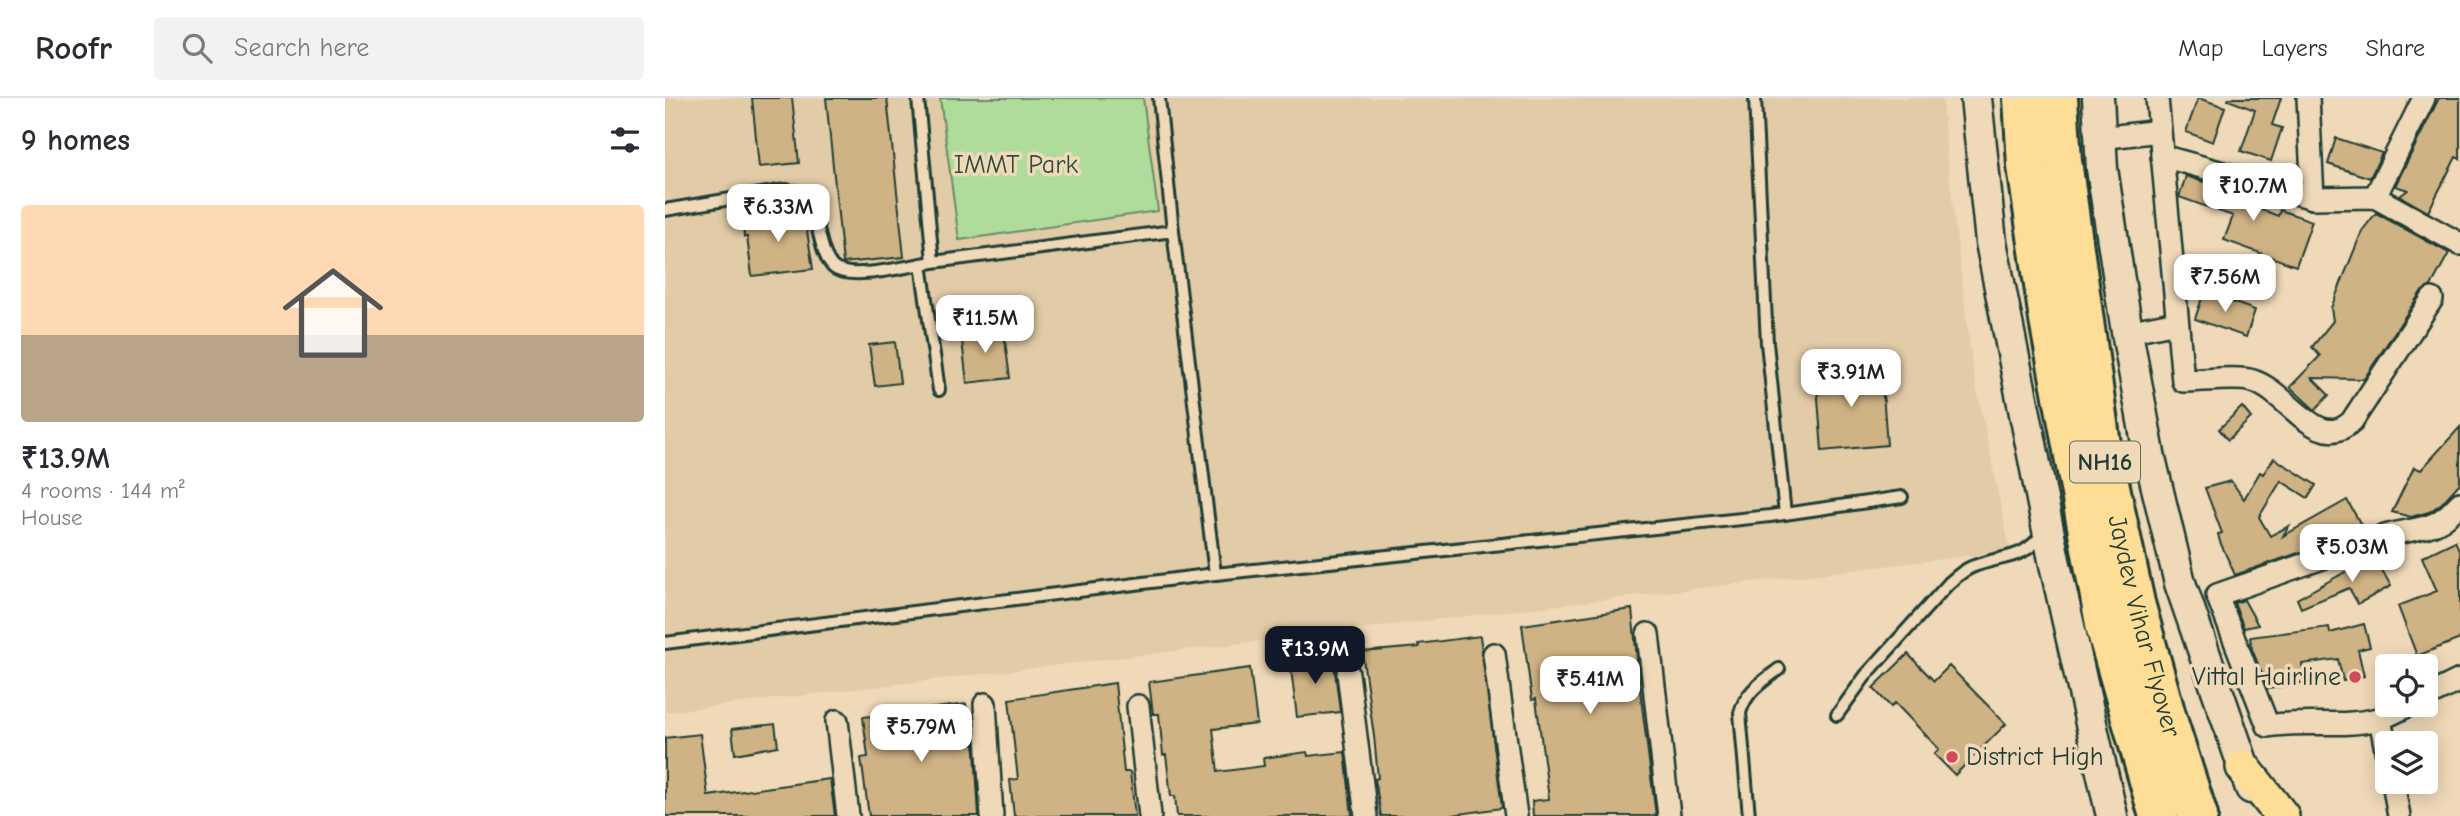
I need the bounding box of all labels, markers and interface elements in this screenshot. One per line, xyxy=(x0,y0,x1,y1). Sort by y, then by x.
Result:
search box xyxy=(154,17,644,80)
text: Roofr xyxy=(35,29,112,67)
icon: search xyxy=(178,29,216,67)
text: Search here xyxy=(234,33,369,63)
text: Map xyxy=(2178,34,2224,62)
text: Layers xyxy=(2262,34,2327,62)
text: Share xyxy=(2365,34,2425,62)
icon: filters xyxy=(606,121,644,159)
text: 9 homes xyxy=(21,123,130,158)
park label: IMMT Park xyxy=(954,150,1079,180)
pin: ₹10.7M xyxy=(2196,164,2310,223)
text: ₹10.7M xyxy=(2219,172,2287,199)
pin: ₹6.33M xyxy=(721,184,835,244)
text: ₹6.33M xyxy=(743,193,813,220)
icon: home xyxy=(270,250,396,376)
pin: ₹7.56M xyxy=(2168,254,2282,314)
text: ₹7.56M xyxy=(2190,263,2260,290)
pin: ₹11.5M xyxy=(928,296,1042,355)
text: ₹11.5M xyxy=(952,304,1018,331)
pin: ₹3.91M xyxy=(1794,350,1908,409)
text: ₹3.91M xyxy=(1817,358,1885,385)
text: ₹13.9M xyxy=(21,441,110,476)
road number: NH16 xyxy=(2070,442,2140,482)
text: 4 rooms · 144 m² xyxy=(21,477,185,504)
text: House xyxy=(21,504,83,531)
street label: Jaydev Vihar Flyover xyxy=(2101,512,2187,742)
pin: ₹5.03M xyxy=(2295,524,2409,584)
text: ₹5.03M xyxy=(2316,533,2388,560)
pin: ₹13.9M xyxy=(1258,626,1372,686)
text: ₹13.9M xyxy=(1281,635,1349,662)
map controls xyxy=(2375,654,2438,794)
button: locate xyxy=(2375,654,2438,717)
pin: ₹5.41M xyxy=(1533,656,1647,716)
place label: Vittal Hairline xyxy=(2192,662,2341,692)
text: ₹5.41M xyxy=(1556,665,1624,692)
marker: Vittal Hairline xyxy=(2347,669,2363,685)
pin: ₹5.79M xyxy=(864,704,978,764)
text: ₹5.79M xyxy=(886,713,956,740)
button: layers xyxy=(2375,731,2438,794)
place label: District High xyxy=(1966,742,2104,772)
marker: District High xyxy=(1944,749,1960,765)

